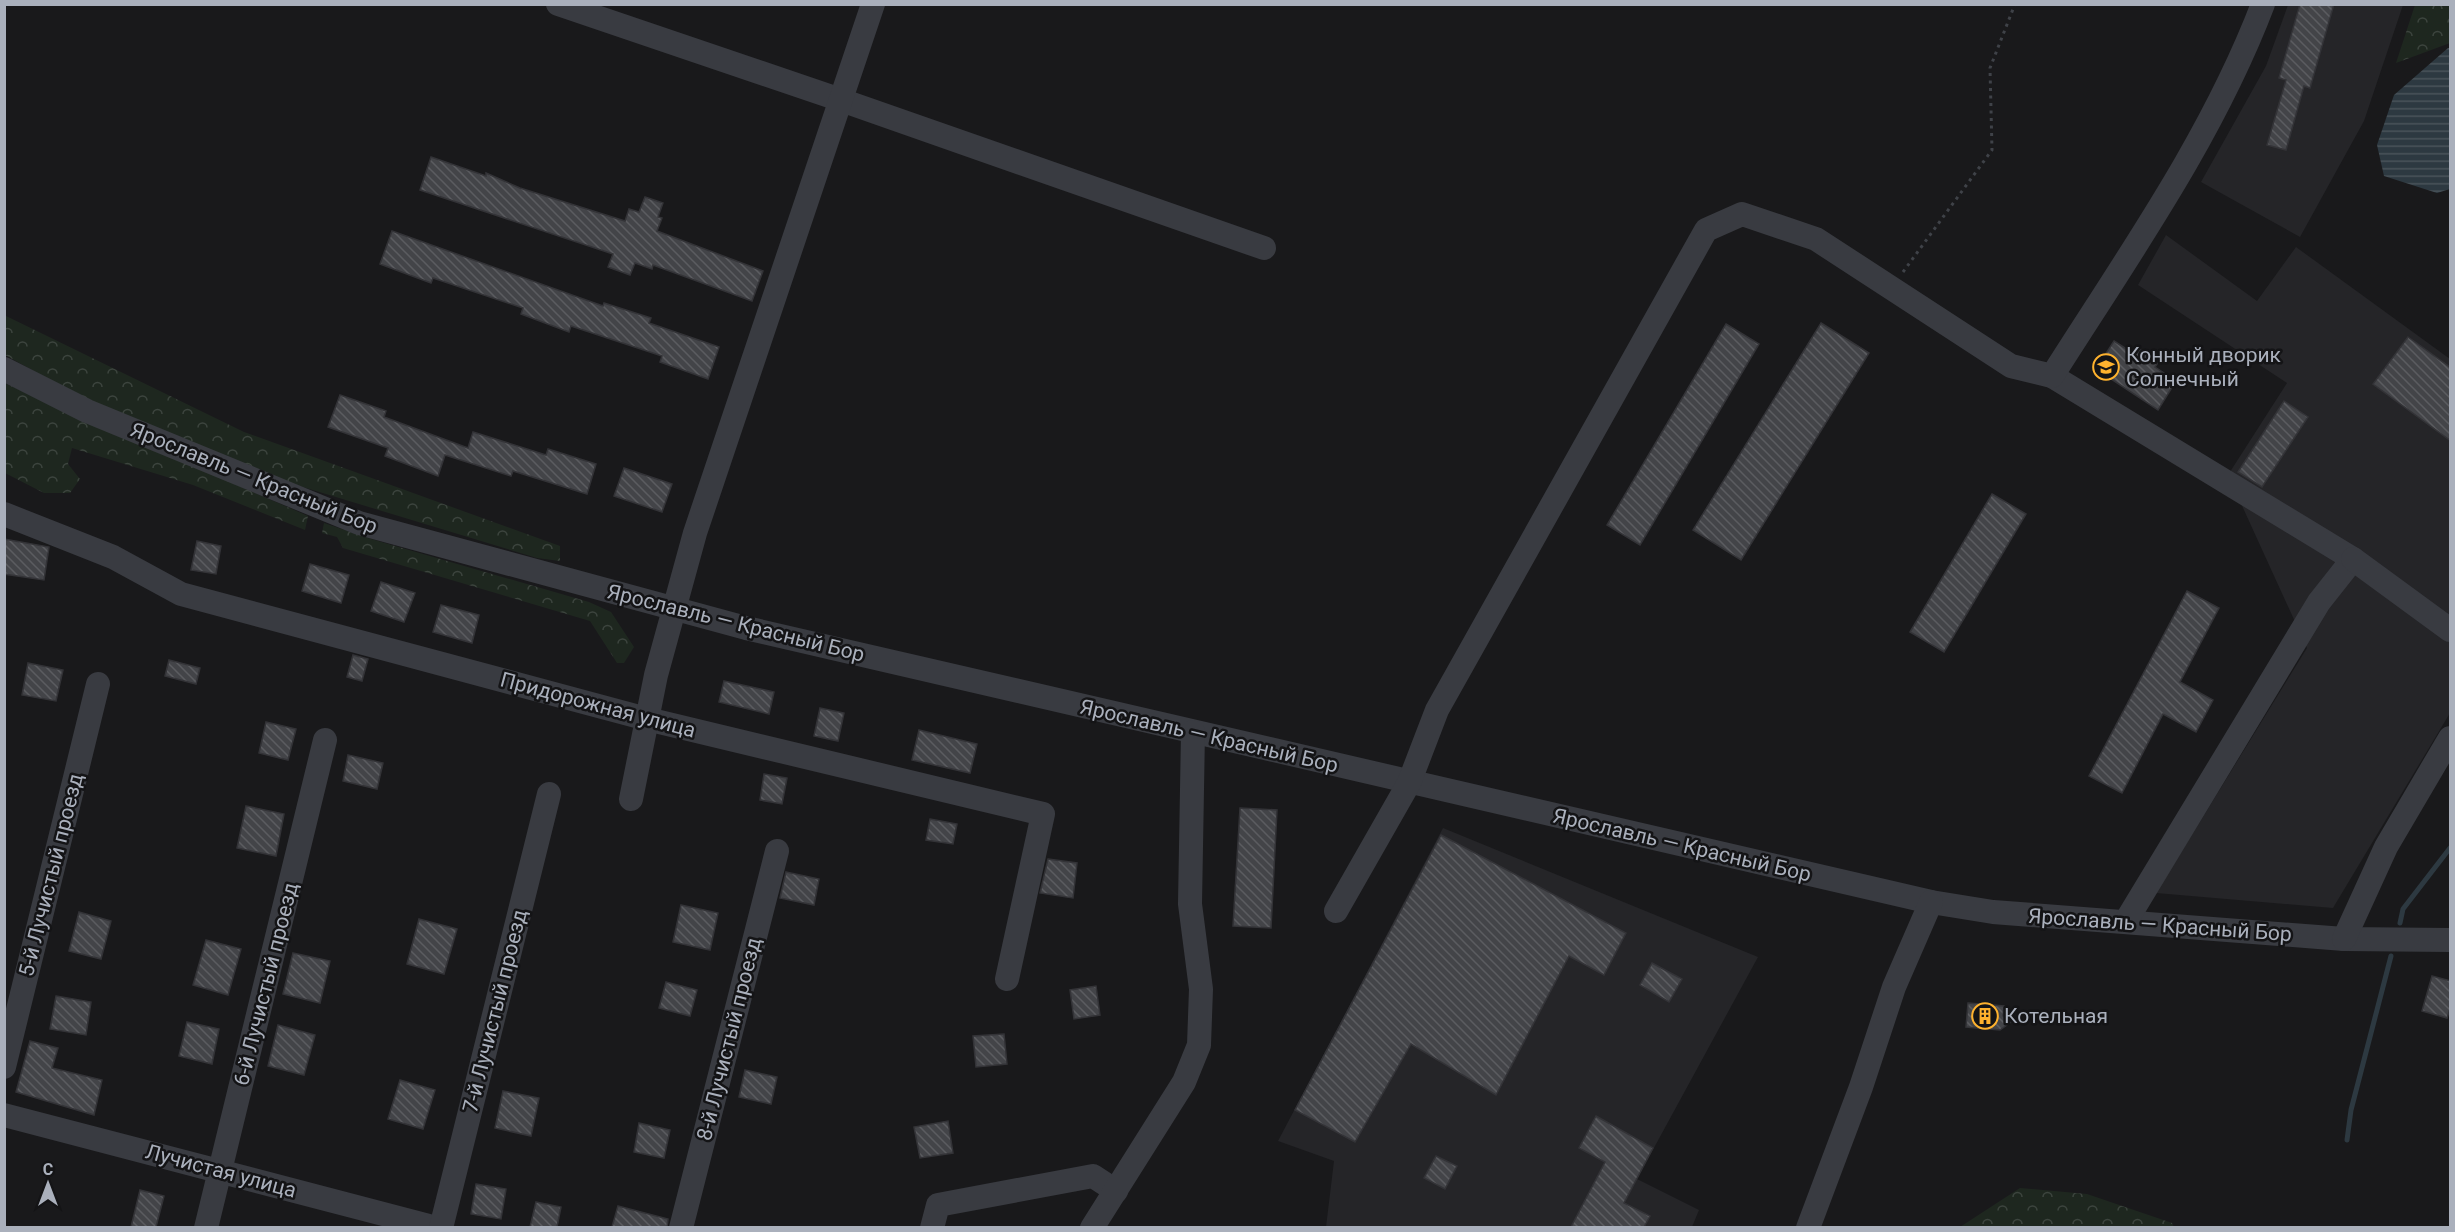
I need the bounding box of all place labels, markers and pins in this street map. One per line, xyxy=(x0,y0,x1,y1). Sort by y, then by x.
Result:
place label: Конный дворик Солнечный xyxy=(2126,343,2282,391)
school or university icon: Конный дворик Солнечный xyxy=(2091,352,2121,382)
building icon: Котельная xyxy=(1970,1001,2000,1031)
place label: Котельная xyxy=(2004,1004,2108,1028)

